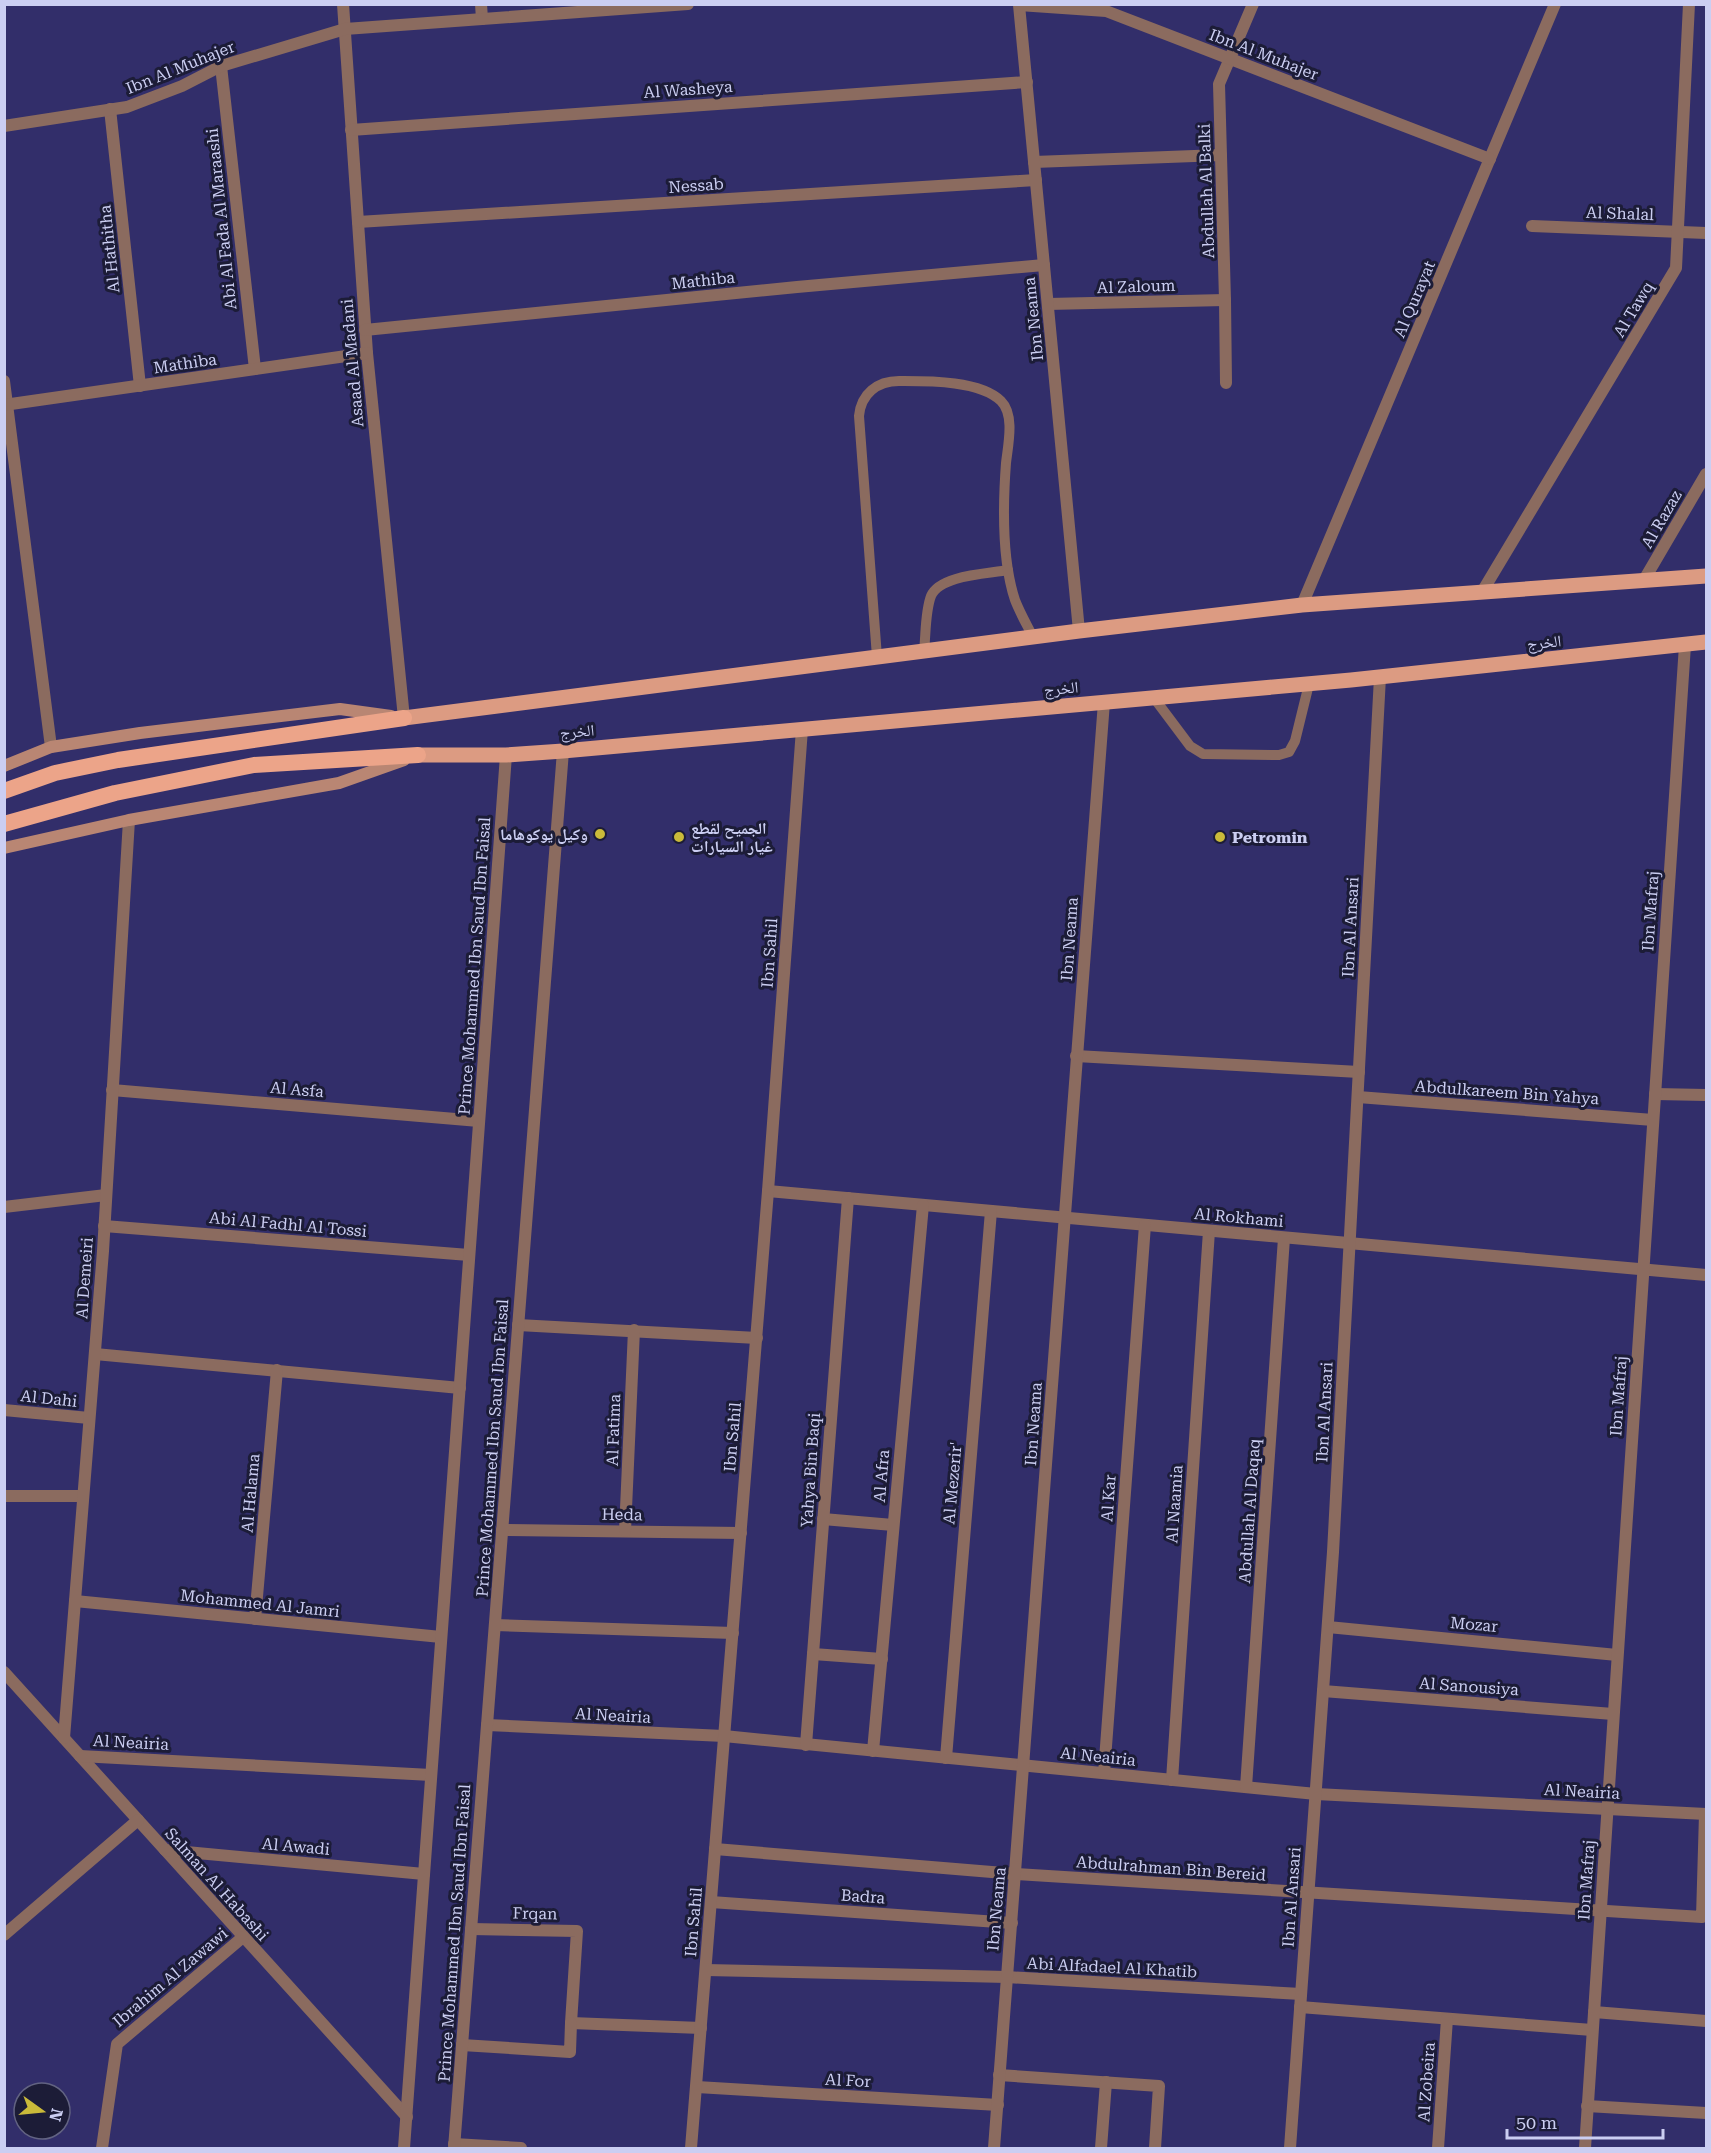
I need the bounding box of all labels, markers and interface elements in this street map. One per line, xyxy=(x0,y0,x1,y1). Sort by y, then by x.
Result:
street label: Ibn Al Muhajer xyxy=(1207,25,1321,84)
street label: Ibn Al Muhajer xyxy=(123,37,238,98)
street label: Al Washeya xyxy=(643,77,733,102)
street label: Abdullah Al Balki xyxy=(1195,123,1218,259)
street label: Abi Al Fada Al Maraashi xyxy=(203,127,240,311)
street label: Nessab xyxy=(668,174,724,197)
street label: Al Shalal xyxy=(1586,203,1654,224)
street label: Al Hathitha xyxy=(95,204,124,294)
street label: Al Qurayat xyxy=(1390,258,1439,340)
street label: Mathiba xyxy=(670,268,736,293)
street label: Ibn Neama xyxy=(1020,276,1047,362)
street label: Al Zaloum xyxy=(1096,276,1176,297)
street label: Al Tawq xyxy=(1609,278,1657,341)
street label: Asaad Al Madani xyxy=(337,298,368,428)
street label: Mathiba xyxy=(152,350,218,377)
street label: Al Razaz xyxy=(1637,486,1686,552)
street label: الخرج xyxy=(1526,631,1562,655)
street label: الخرج xyxy=(1043,678,1079,700)
street label: الخرج xyxy=(559,721,595,743)
street label: Prince Mohammed Ibn Saud Ibn Faisal xyxy=(455,816,494,1116)
place label: الجميح لقطع غيار السيارات xyxy=(691,819,773,856)
place label: وكيل يوكوهاما xyxy=(500,825,588,844)
marker: وكيل يوكوهاما xyxy=(593,827,607,841)
place label: Petromin xyxy=(1232,828,1308,847)
marker: الجميح لقطع غيار السيارات xyxy=(672,830,686,844)
marker: Petromin xyxy=(1213,830,1227,844)
street label: Ibn Mafraj xyxy=(1638,870,1663,952)
street label: Ibn Al Ansari xyxy=(1338,876,1363,978)
street label: Ibn Neama xyxy=(1057,896,1082,982)
street label: Ibn Sahil xyxy=(758,918,781,989)
street label: Abdulkareem Bin Yahya xyxy=(1414,1077,1600,1108)
street label: Al Asfa xyxy=(269,1078,325,1101)
street label: Al Rokhami xyxy=(1194,1204,1284,1231)
street label: Abi Al Fadhl Al Tossi xyxy=(208,1208,368,1241)
street label: Al Demeiri xyxy=(72,1237,97,1320)
street label: Prince Mohammed Ibn Saud Ibn Faisal xyxy=(473,1298,512,1598)
street label: Ibn Mafraj xyxy=(1606,1355,1631,1437)
street label: Ibn Al Ansari xyxy=(1312,1361,1337,1463)
street label: Ibn Neama xyxy=(1021,1381,1046,1467)
street label: Al Dahi xyxy=(20,1386,78,1411)
street label: Al Fatima xyxy=(603,1393,624,1466)
street label: Ibn Sahil xyxy=(720,1401,745,1473)
street label: Yahya Bin Baqi xyxy=(797,1412,824,1528)
street label: Abdullah Al Daqaq xyxy=(1235,1438,1264,1584)
street label: Al Mezerir' xyxy=(939,1441,966,1525)
street label: Al Afra xyxy=(870,1449,893,1503)
street label: Al Halama xyxy=(238,1452,263,1533)
street label: Al Naamia xyxy=(1162,1464,1187,1544)
street label: Al Kar xyxy=(1097,1473,1120,1522)
street label: Heda xyxy=(601,1505,643,1524)
street label: Mohammed Al Jamri xyxy=(179,1586,341,1621)
street label: Mozar xyxy=(1449,1613,1499,1636)
street label: Al Sanousiya xyxy=(1419,1674,1520,1699)
street label: Al Neairia xyxy=(575,1704,652,1727)
street label: Al Neairia xyxy=(93,1731,170,1754)
street label: Al Neairia xyxy=(1059,1743,1137,1770)
street label: Al Neairia xyxy=(1544,1780,1621,1803)
street label: Prince Mohammed Ibn Saud Ibn Faisal xyxy=(435,1783,474,2083)
street label: Salman Al Habashi xyxy=(161,1824,272,1945)
street label: Al Awadi xyxy=(261,1834,331,1859)
street label: Ibn Mafraj xyxy=(1574,1839,1599,1921)
street label: Ibn Al Ansari xyxy=(1279,1846,1304,1948)
street label: Abdulrahman Bin Bereid xyxy=(1075,1852,1267,1885)
street label: Ibn Neama xyxy=(983,1866,1010,1952)
street label: Badra xyxy=(840,1885,886,1908)
street label: Ibn Sahil xyxy=(681,1886,706,1958)
street label: Frqan xyxy=(512,1904,558,1923)
street label: Ibrahim Al Zawawi xyxy=(109,1924,232,2031)
street label: Abi Alfadael Al Khatib xyxy=(1026,1954,1198,1981)
street label: Al Zobeira xyxy=(1414,2041,1439,2122)
street label: Al For xyxy=(825,2070,872,2091)
north arrow xyxy=(12,2081,72,2141)
scale bar xyxy=(1507,2102,1663,2140)
text: N xyxy=(45,2106,67,2123)
text: 50 m xyxy=(1516,2112,1557,2133)

